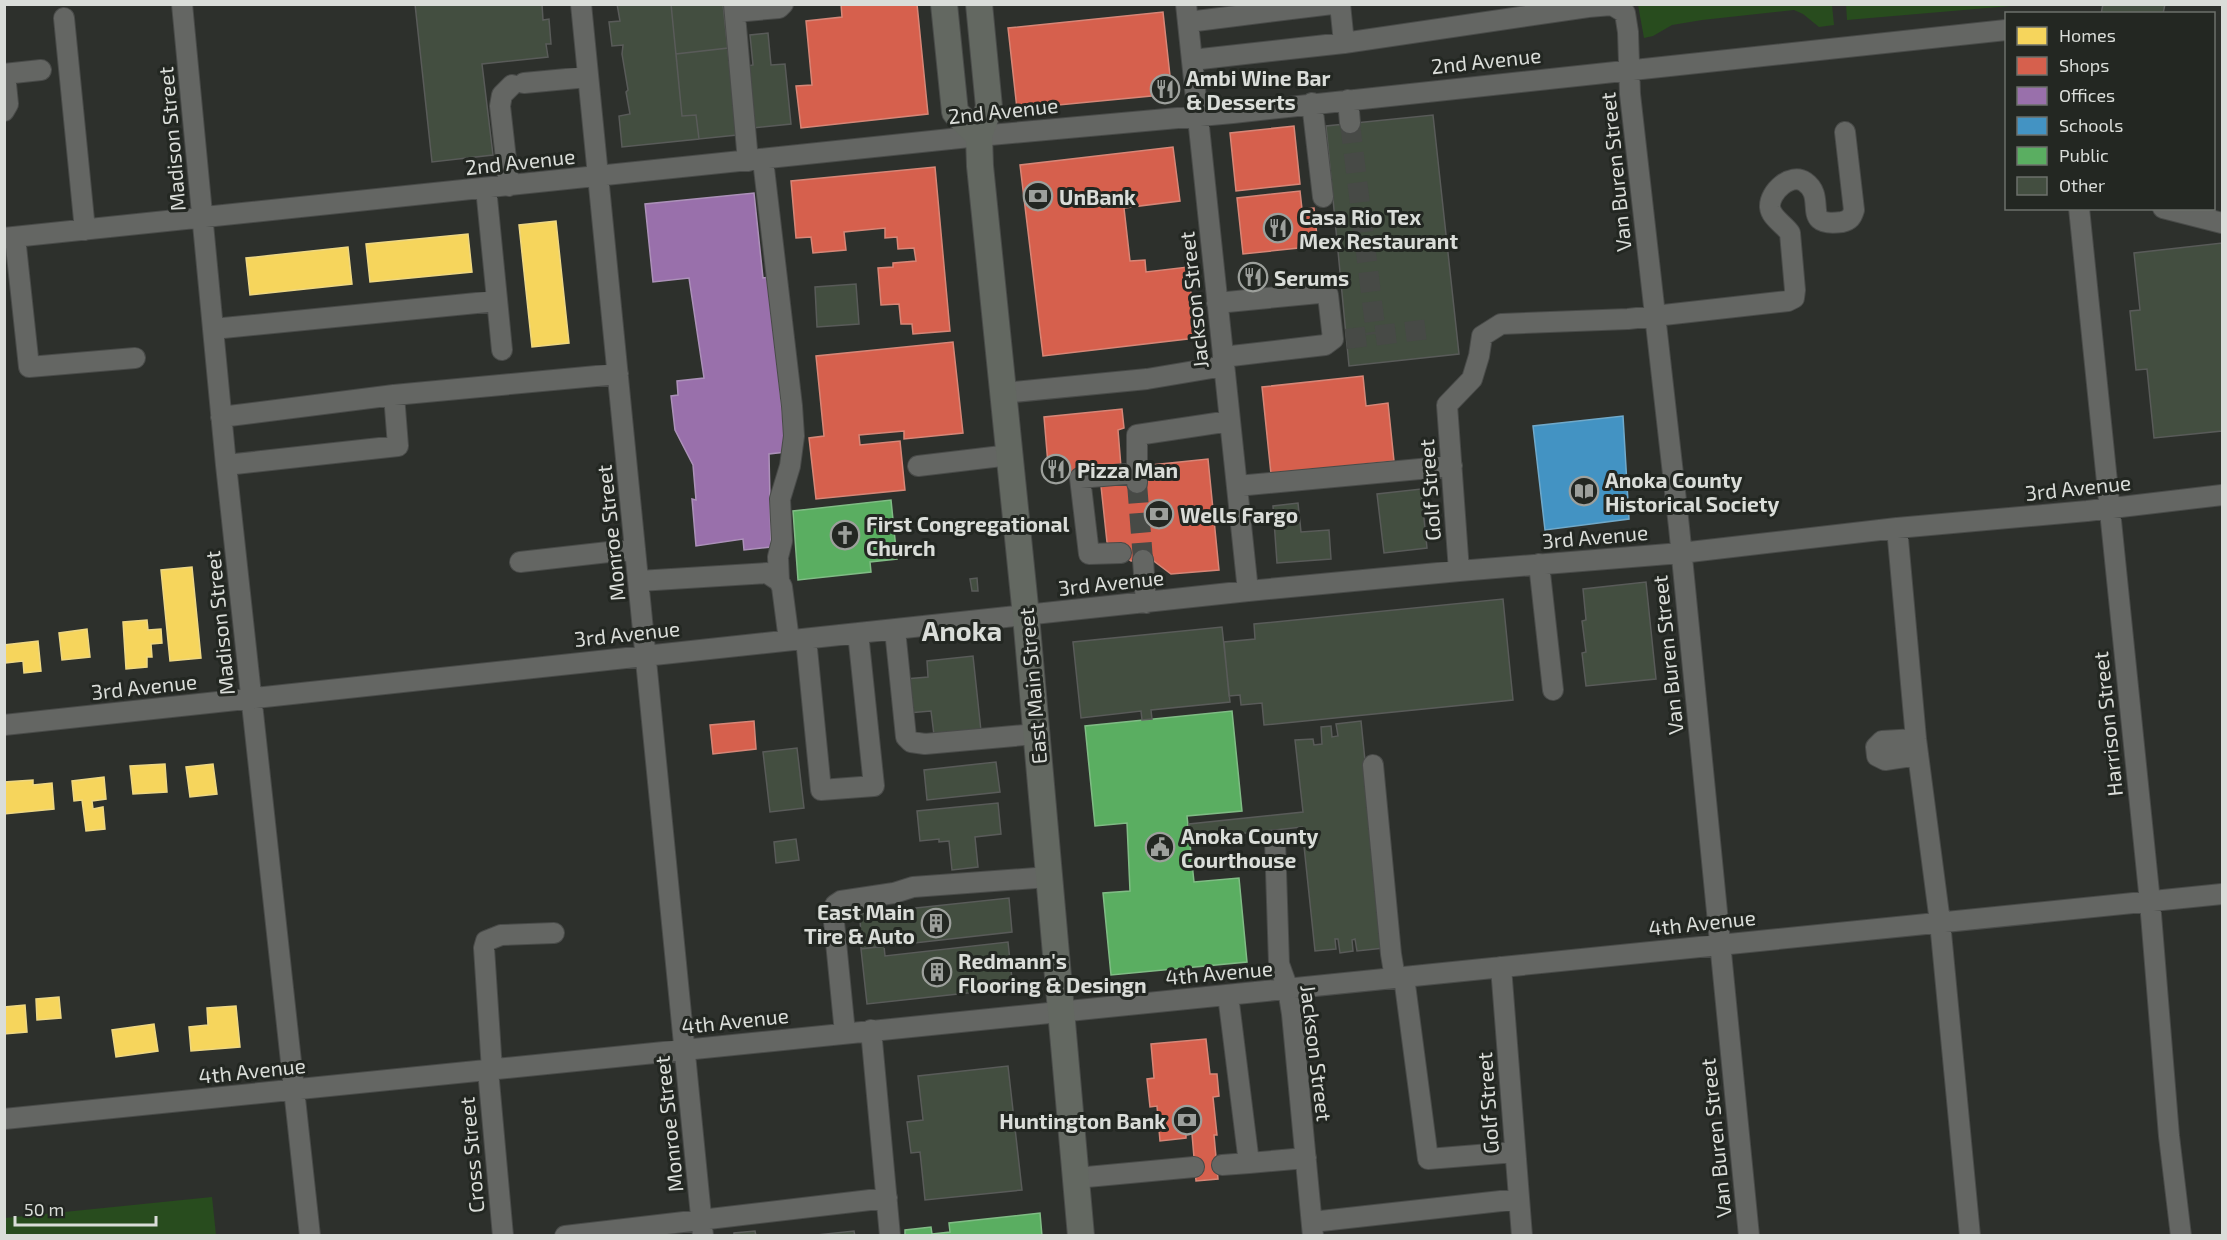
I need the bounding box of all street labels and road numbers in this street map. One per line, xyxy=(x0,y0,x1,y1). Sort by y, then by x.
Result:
street label: 2nd Avenue xyxy=(1430,42,1542,78)
street label: Madison Street xyxy=(152,66,190,212)
street label: Van Buren Street xyxy=(1594,91,1636,253)
street label: 2nd Avenue xyxy=(947,92,1059,128)
street label: 2nd Avenue xyxy=(464,143,576,179)
street label: Jackson Street xyxy=(1173,230,1213,370)
street label: Golf Street xyxy=(1413,438,1445,542)
street label: Monroe Street xyxy=(590,464,630,602)
street label: 3rd Avenue xyxy=(2024,469,2132,505)
street label: 3rd Avenue xyxy=(1541,519,1649,553)
street label: Madison Street xyxy=(199,550,239,696)
street label: 3rd Avenue xyxy=(1057,564,1165,600)
street label: Van Buren Street xyxy=(1646,574,1688,736)
street label: East Main Street xyxy=(1013,607,1051,765)
street label: 3rd Avenue xyxy=(573,615,681,651)
street label: Harrison Street xyxy=(2087,650,2127,798)
street label: 3rd Avenue xyxy=(90,668,198,704)
street label: 4th Avenue xyxy=(1647,904,1757,940)
street label: 4th Avenue xyxy=(1164,955,1274,989)
street label: Jackson Street xyxy=(1296,983,1338,1123)
street label: 4th Avenue xyxy=(680,1002,790,1038)
street label: Golf Street xyxy=(1471,1051,1503,1155)
street label: 4th Avenue xyxy=(197,1052,307,1088)
street label: Monroe Street xyxy=(648,1055,688,1193)
street label: Van Buren Street xyxy=(1694,1057,1736,1219)
street label: Cross Street xyxy=(453,1096,489,1214)

